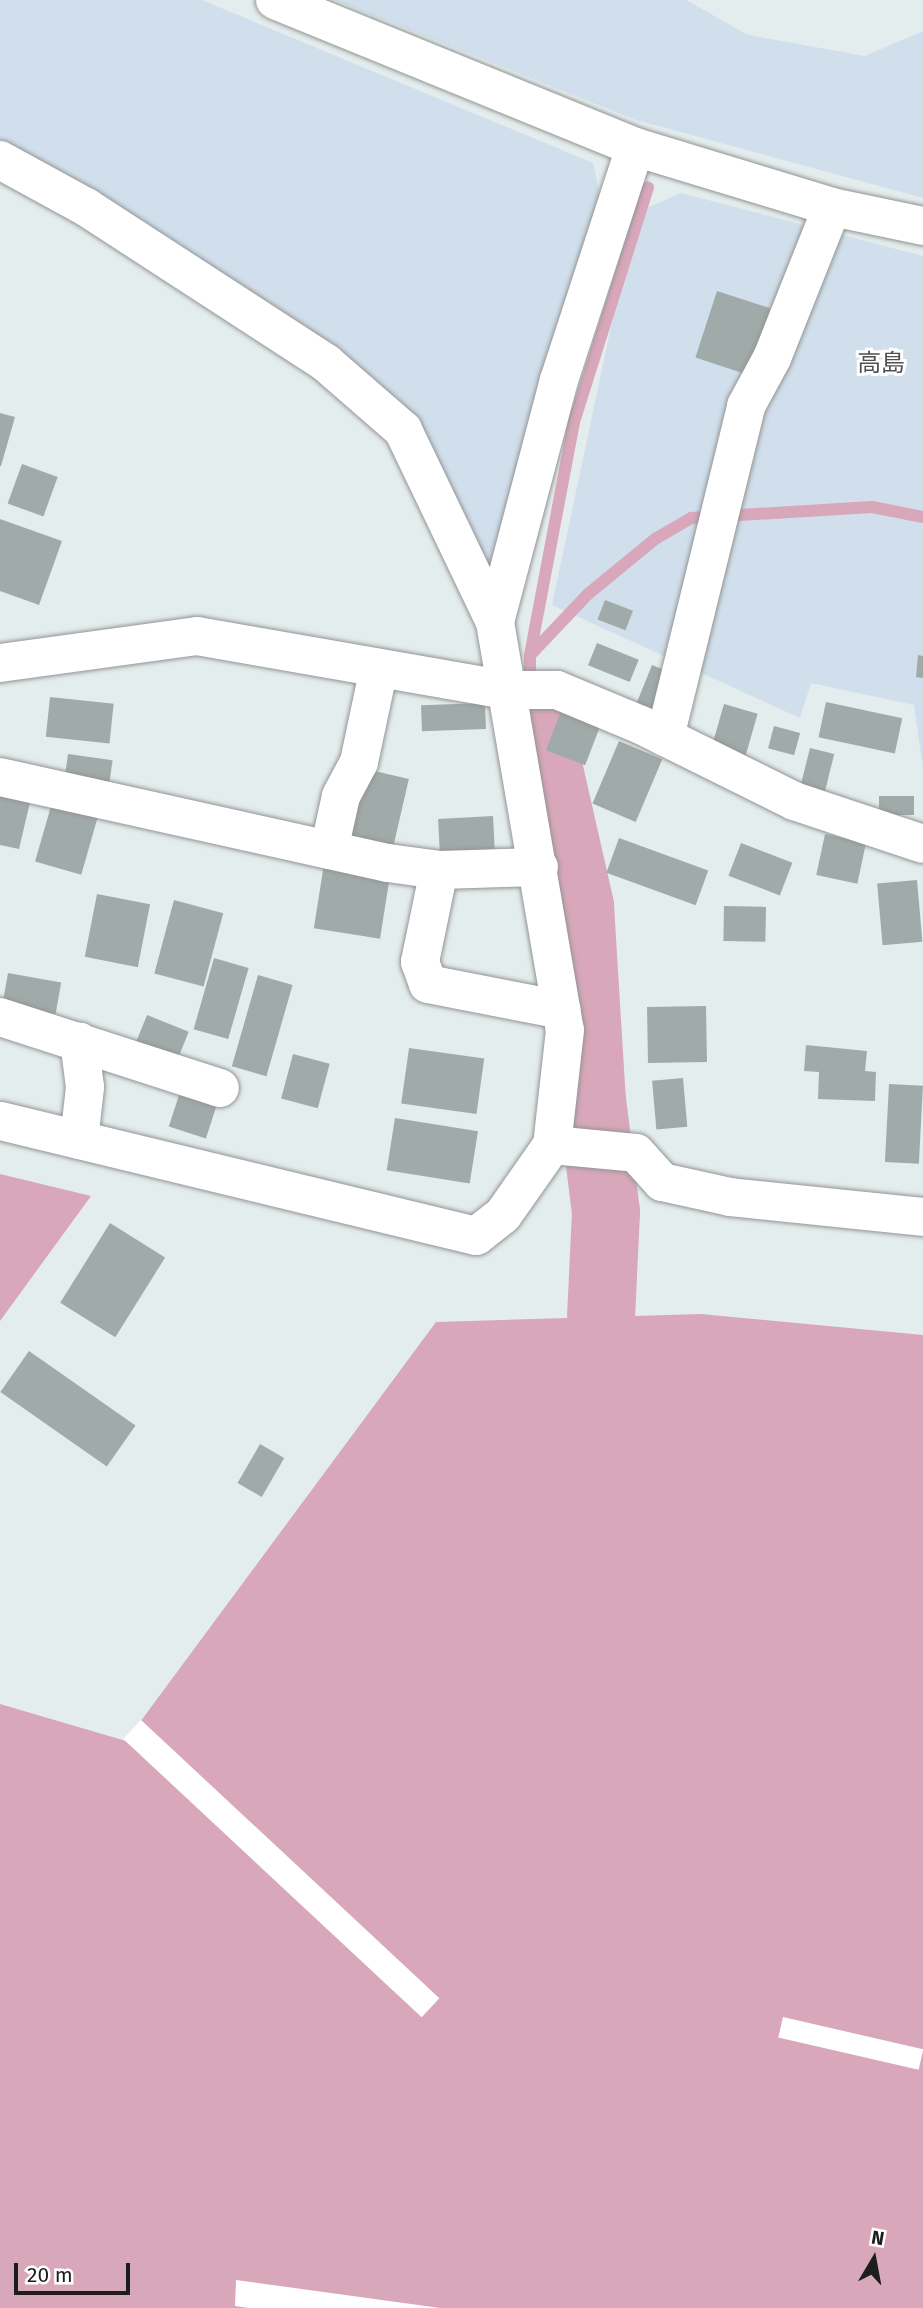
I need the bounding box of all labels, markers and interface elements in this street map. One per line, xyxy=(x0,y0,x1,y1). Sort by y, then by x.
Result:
district label: 高島 xyxy=(857,350,905,378)
north arrow xyxy=(839,2224,909,2294)
text: N xyxy=(870,2225,886,2250)
scale bar xyxy=(18,2248,133,2292)
text: 20 m xyxy=(27,2262,73,2288)

